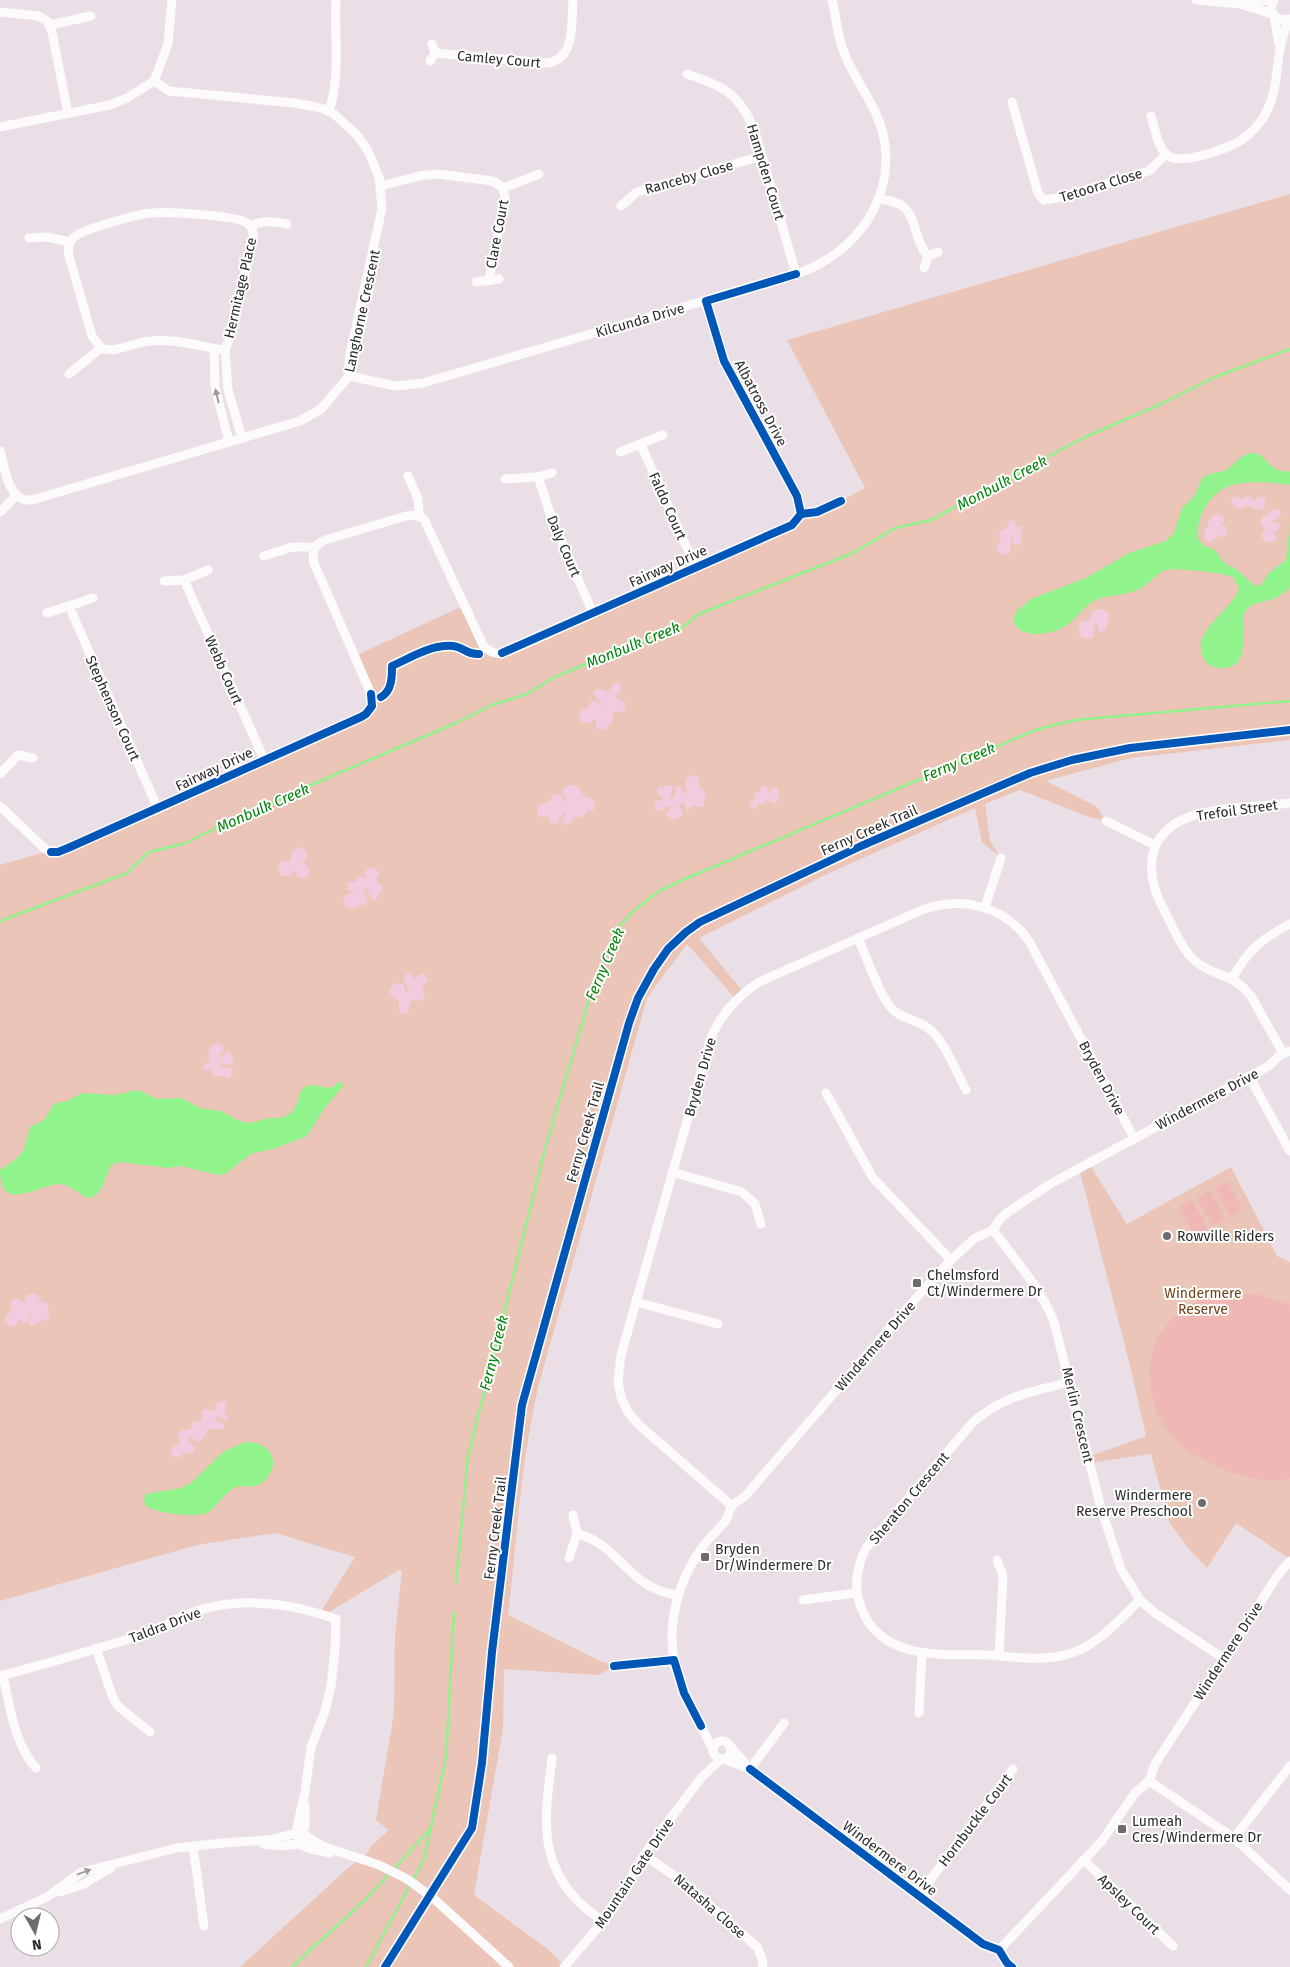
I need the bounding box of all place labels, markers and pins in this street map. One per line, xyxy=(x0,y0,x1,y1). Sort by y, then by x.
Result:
place label: Rowville Riders xyxy=(1177,1228,1274,1245)
marker: Rowville Riders xyxy=(1161,1230,1173,1242)
place label: Chelmsford Ct/Windermere Dr xyxy=(927,1267,1043,1300)
marker: Chelmsford Ct/Windermere Dr xyxy=(911,1277,923,1289)
place label: Windermere Reserve Preschool xyxy=(1076,1487,1192,1520)
marker: Windermere Reserve Preschool xyxy=(1196,1497,1208,1509)
place label: Bryden Dr/Windermere Dr xyxy=(715,1541,832,1574)
marker: Bryden Dr/Windermere Dr xyxy=(699,1551,711,1563)
place label: Lumeah Cres/Windermere Dr xyxy=(1132,1813,1262,1846)
marker: Lumeah Cres/Windermere Dr xyxy=(1116,1823,1128,1835)

